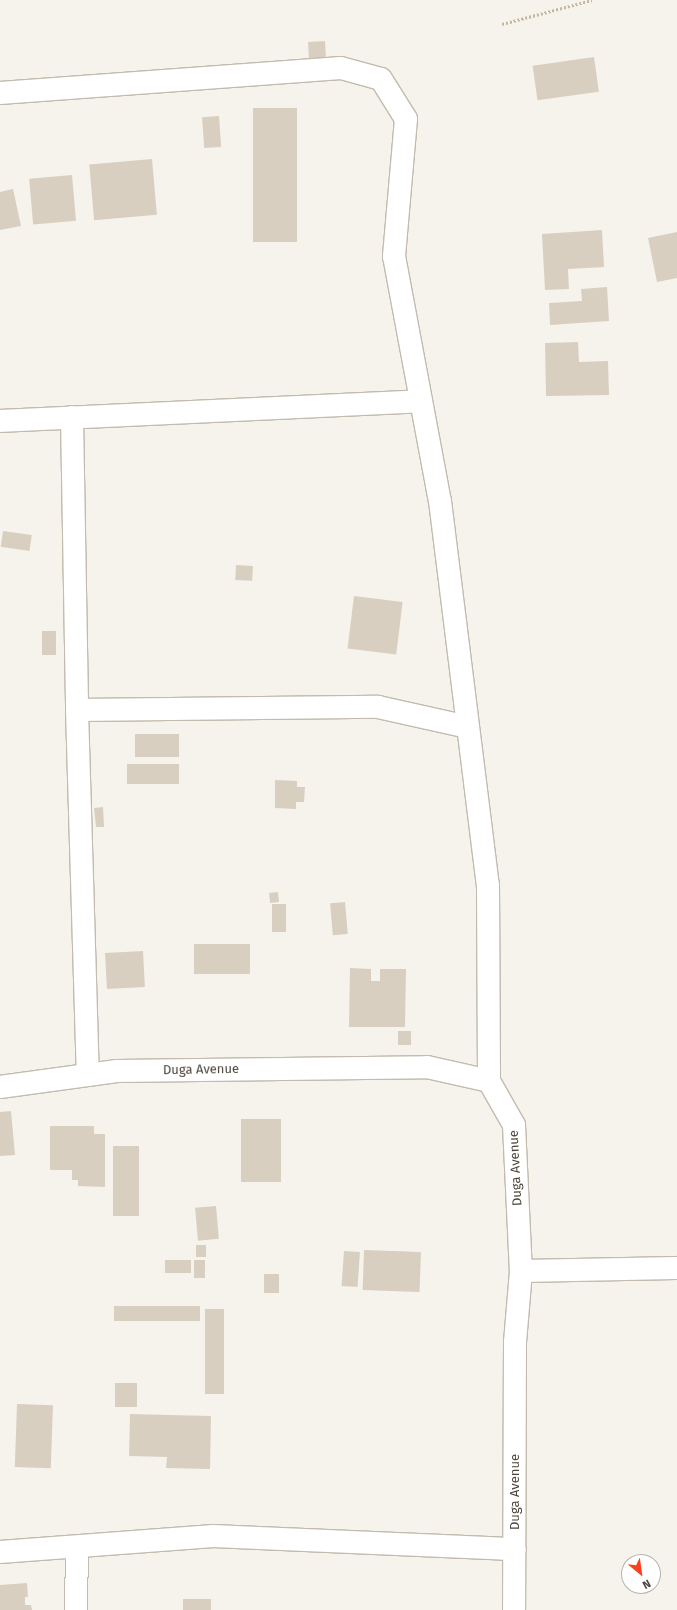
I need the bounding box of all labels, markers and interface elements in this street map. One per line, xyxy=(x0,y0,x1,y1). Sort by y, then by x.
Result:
street label: Duga Avenue xyxy=(163,1062,239,1078)
street label: Duga Avenue xyxy=(506,1130,526,1206)
street label: Duga Avenue xyxy=(507,1454,523,1530)
north arrow xyxy=(621,1554,661,1594)
text: N xyxy=(640,1577,653,1592)

